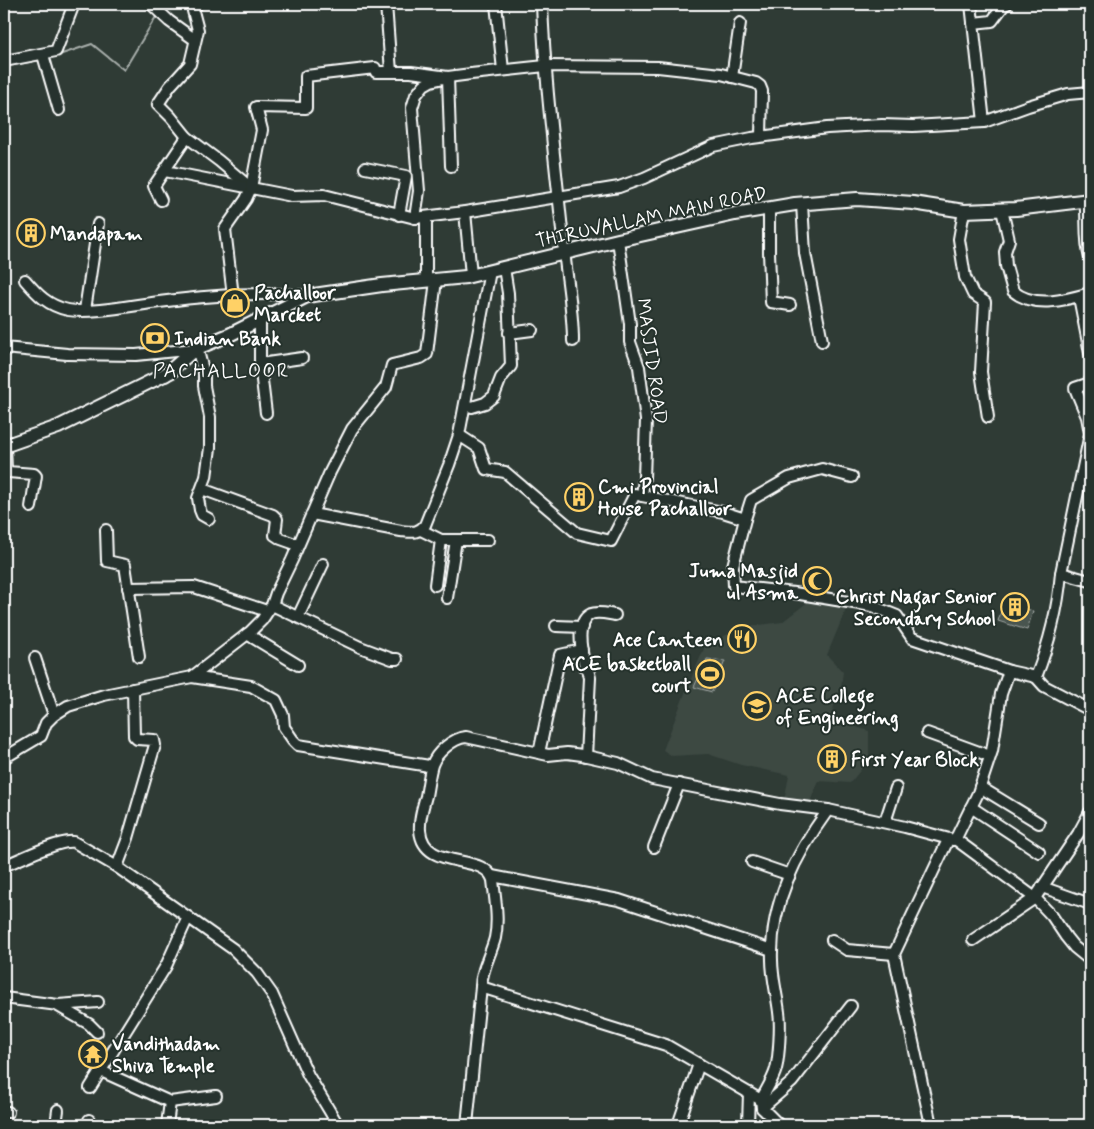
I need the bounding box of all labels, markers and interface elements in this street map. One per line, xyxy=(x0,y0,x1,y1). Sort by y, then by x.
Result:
street label: THIRUVALLAM MAIN ROAD xyxy=(533,181,769,254)
building icon: Mandapam xyxy=(16,218,46,248)
place label: Mandapam xyxy=(50,222,143,247)
place label: Pachalloor Marcket xyxy=(254,281,337,328)
shop icon: Pachalloor Marcket xyxy=(220,288,250,318)
street label: MASJID ROAD xyxy=(630,297,673,426)
bank icon: Indian Bank xyxy=(140,323,170,353)
place label: Indian Bank xyxy=(174,327,281,352)
district label: PACHALLOOR xyxy=(153,358,289,385)
place label: Cmi Provincial House Pachalloor xyxy=(598,475,733,522)
building icon: Cmi Provincial House Pachalloor xyxy=(564,482,594,512)
place label: Juma Masjid ul Asma xyxy=(689,559,799,606)
mosque icon: Juma Masjid ul Asma xyxy=(802,566,832,596)
place label: Christ Nagar Senior Secondary School xyxy=(835,585,997,632)
building icon: Christ Nagar Senior Secondary School xyxy=(1000,592,1030,622)
restaurant icon: Ace Canteen xyxy=(727,624,757,654)
place label: Ace Canteen xyxy=(613,628,723,653)
place label: ACE basketball court xyxy=(562,652,691,699)
sports icon: ACE basketball court xyxy=(695,659,725,689)
place label: ACE College of Engineering xyxy=(776,684,898,734)
school or university icon: ACE College of Engineering xyxy=(742,691,772,721)
building icon: First Year Block xyxy=(817,744,847,774)
place label: First Year Block xyxy=(851,748,979,773)
place label: Vandithadam Shiva Temple xyxy=(112,1032,220,1079)
temple icon: Vandithadam Shiva Temple xyxy=(78,1039,108,1069)

